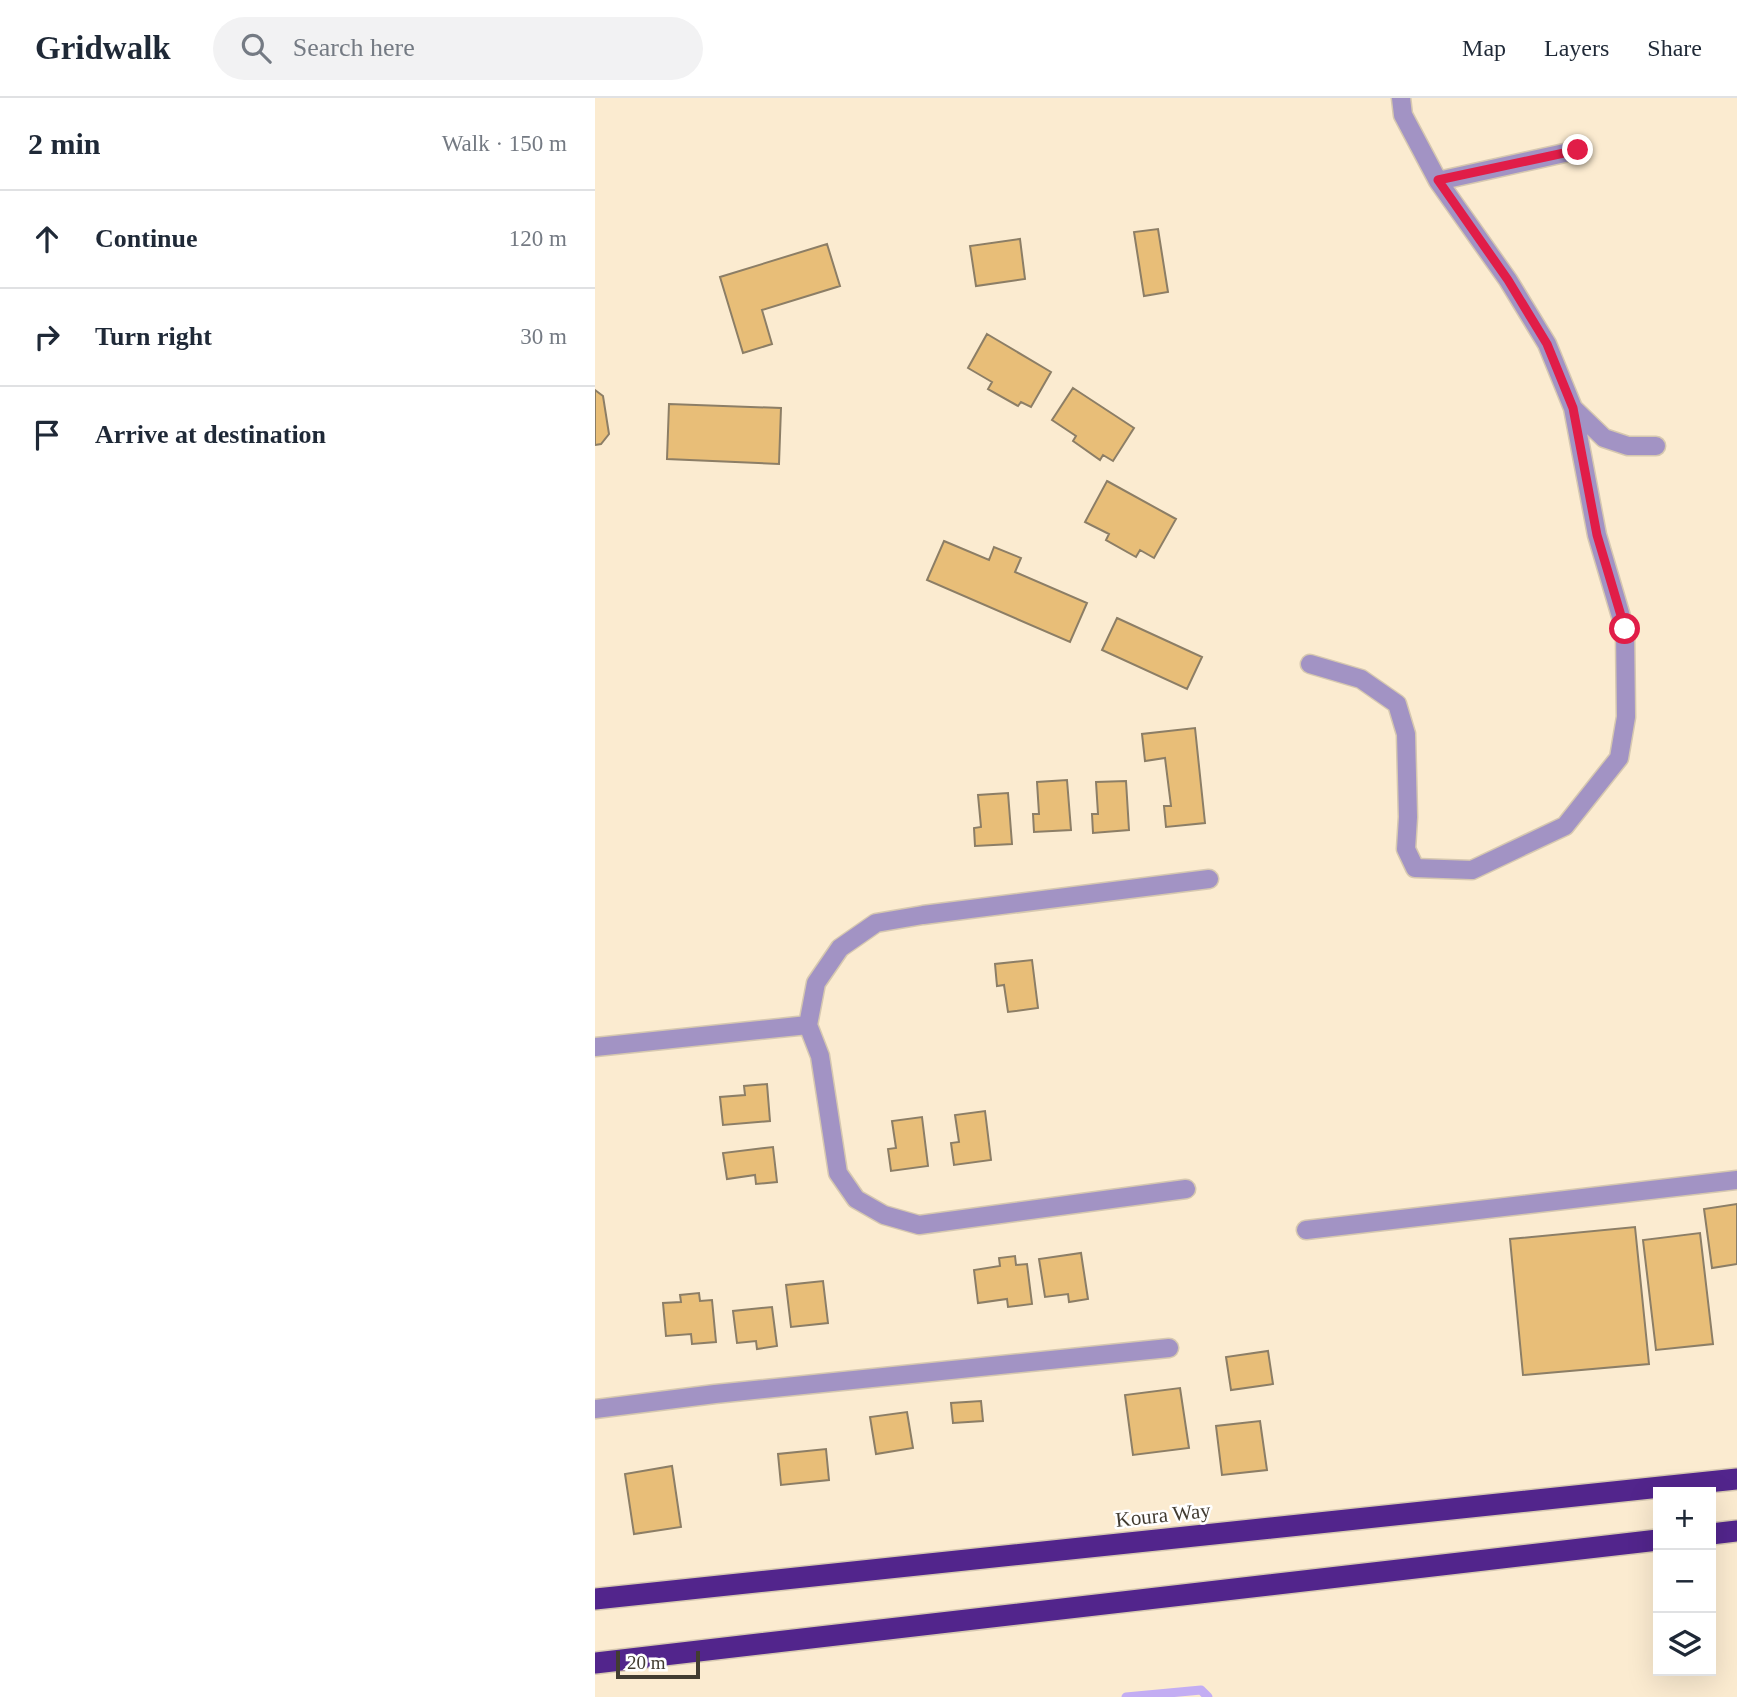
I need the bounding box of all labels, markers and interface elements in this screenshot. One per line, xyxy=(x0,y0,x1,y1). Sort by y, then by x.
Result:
search box xyxy=(213,17,703,80)
icon: search xyxy=(237,29,275,67)
text: Gridwalk xyxy=(35,30,171,66)
text: Search here xyxy=(293,33,415,62)
text: Map xyxy=(1462,35,1506,61)
text: Layers xyxy=(1544,35,1609,61)
text: Share xyxy=(1647,35,1702,61)
text: 2 min xyxy=(28,127,101,160)
text: Walk · 150 m xyxy=(442,131,567,156)
route end xyxy=(1562,134,1593,165)
icon: ahead xyxy=(28,220,66,258)
text: Continue xyxy=(95,224,198,253)
text: 120 m xyxy=(509,226,567,251)
icon: right xyxy=(28,318,66,356)
text: Turn right xyxy=(95,322,212,351)
text: 30 m xyxy=(520,324,567,349)
icon: arrive xyxy=(28,416,66,454)
text: Arrive at destination xyxy=(95,420,326,449)
route start xyxy=(1609,613,1640,644)
map controls xyxy=(1653,1487,1716,1676)
button: + xyxy=(1653,1487,1716,1550)
street label: Koura Way xyxy=(1114,1498,1212,1532)
button: − xyxy=(1653,1550,1716,1613)
button: layers xyxy=(1653,1613,1716,1676)
scale bar xyxy=(616,1648,700,1680)
text: 20 m xyxy=(627,1652,666,1673)

